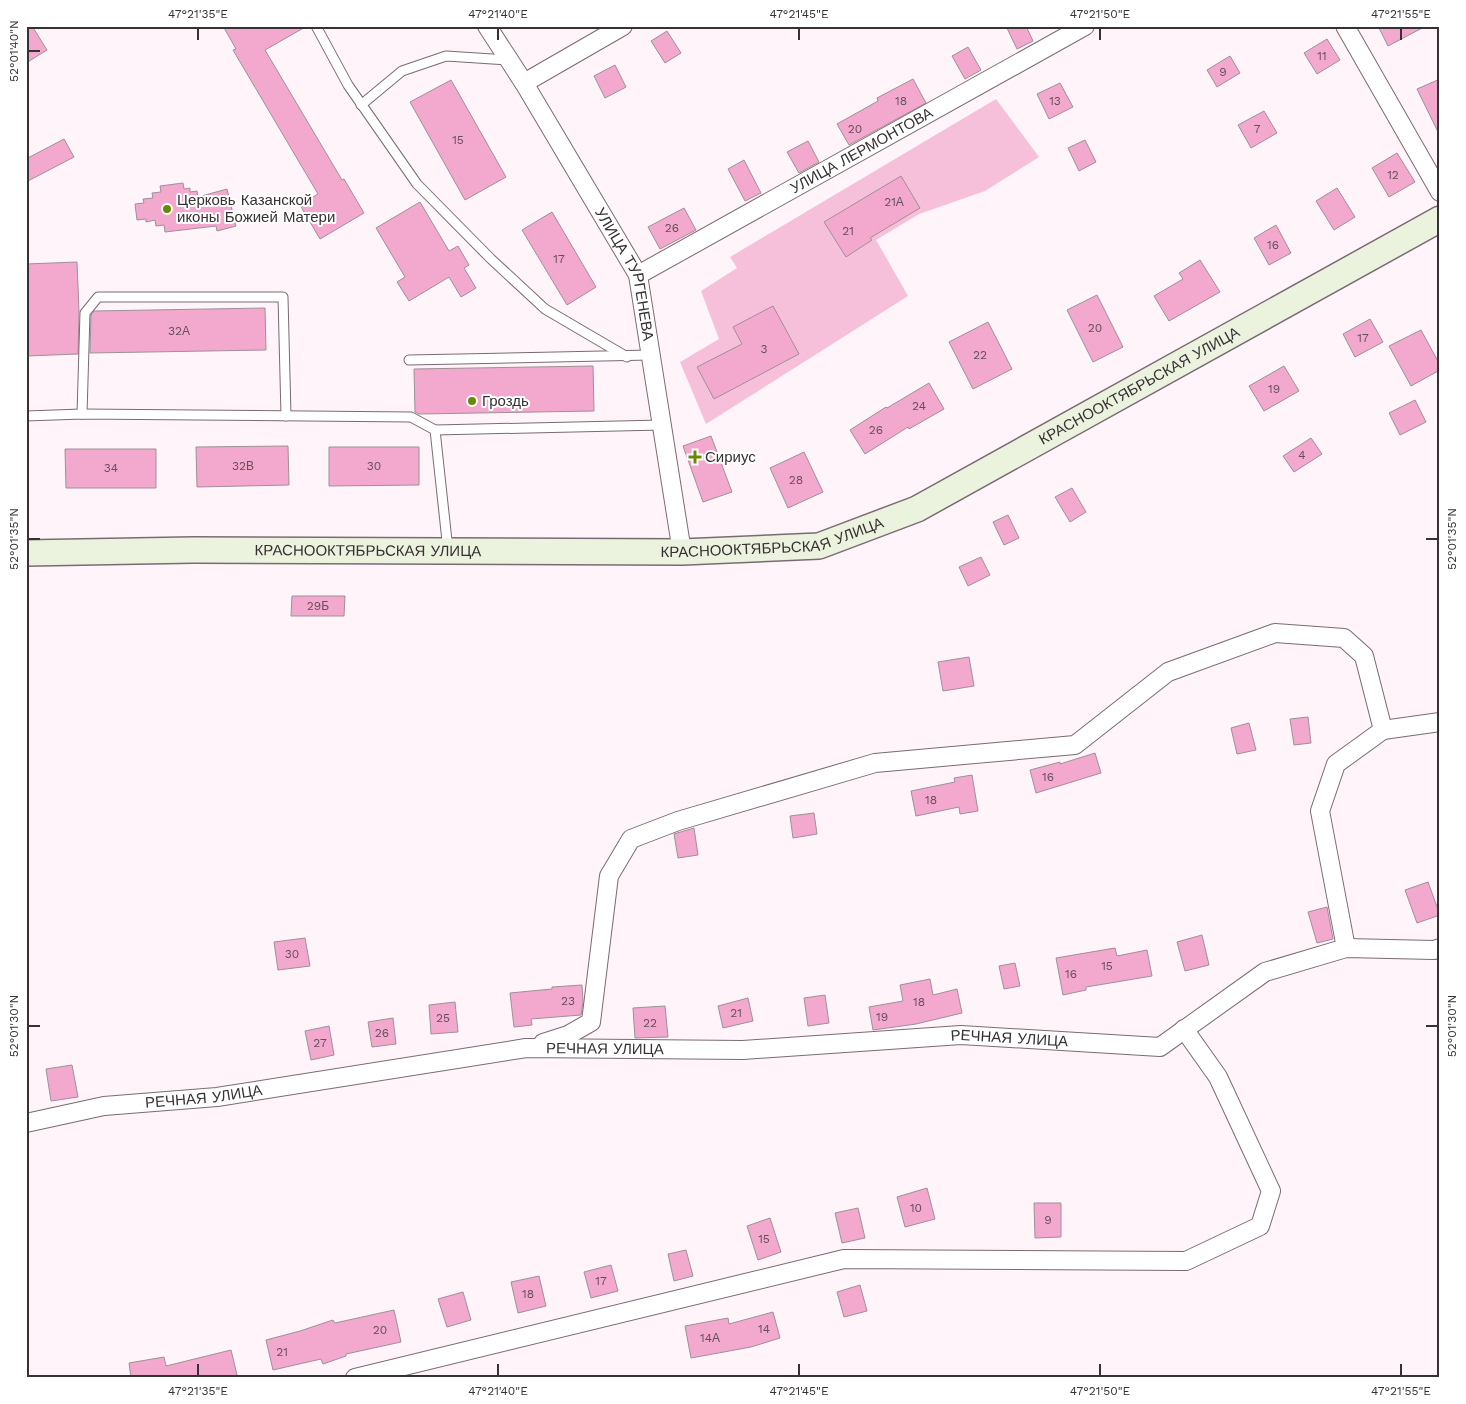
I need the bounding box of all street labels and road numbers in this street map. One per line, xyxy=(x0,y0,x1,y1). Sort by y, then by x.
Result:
street label: УЛИЦА ЛЕРМОНТОВА xyxy=(787,104,936,197)
street label: УЛИЦА ТУРГЕНЕВА xyxy=(591,204,657,342)
street label: КРАСНООКТЯБРЬСКАЯ УЛИЦА xyxy=(1036,323,1243,449)
street label: КРАСНООКТЯБРЬСКАЯ УЛИЦА xyxy=(661,514,886,561)
street label: КРАСНООКТЯБРЬСКАЯ УЛИЦА xyxy=(255,541,481,560)
street label: РЕЧНАЯ УЛИЦА xyxy=(950,1026,1069,1050)
street label: РЕЧНАЯ УЛИЦА xyxy=(546,1039,664,1058)
street label: РЕЧНАЯ УЛИЦА xyxy=(145,1081,263,1112)

